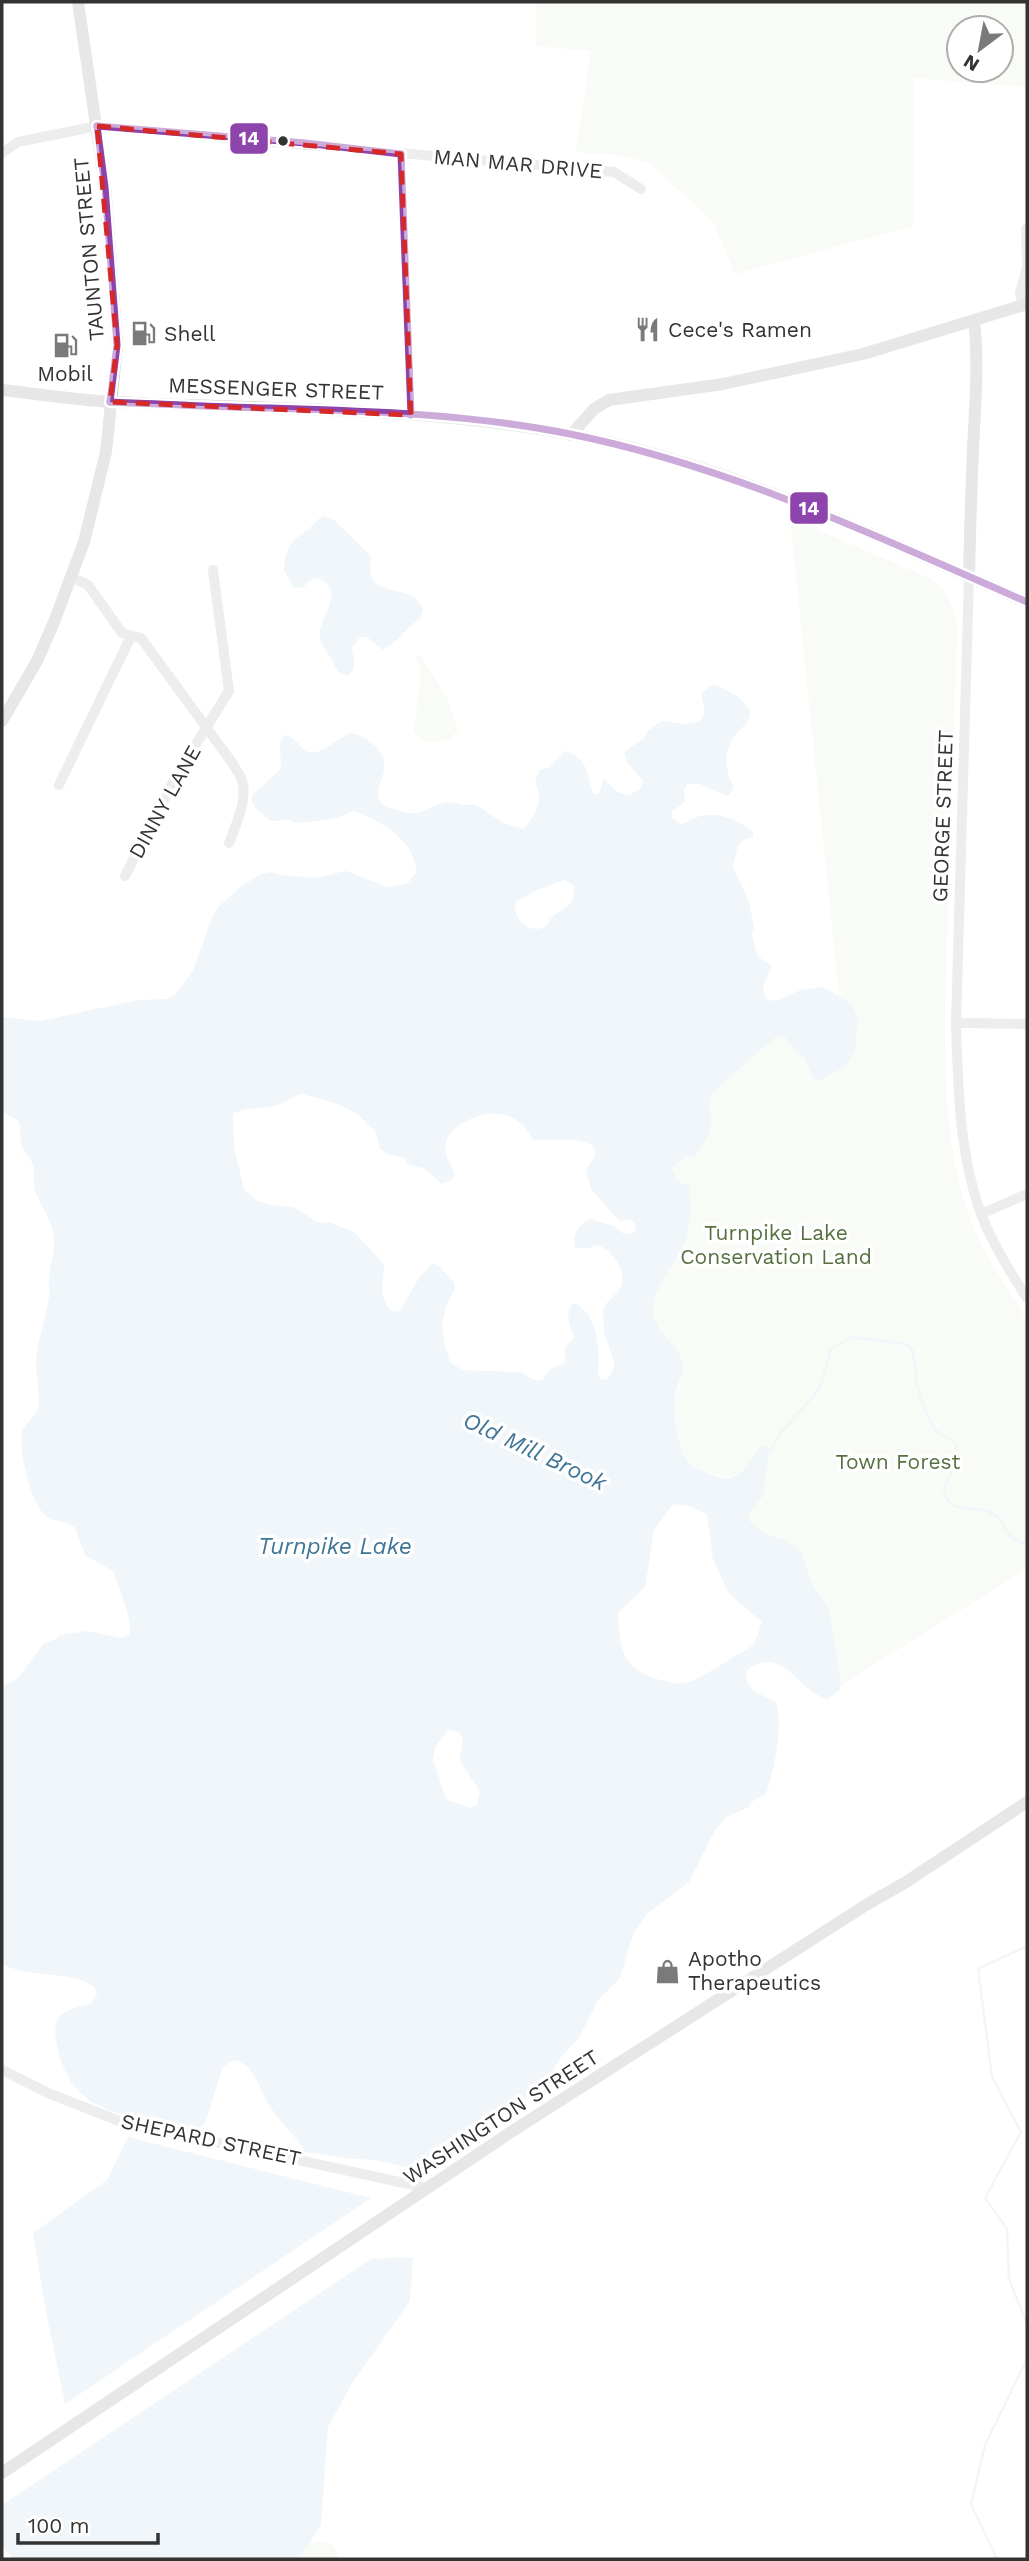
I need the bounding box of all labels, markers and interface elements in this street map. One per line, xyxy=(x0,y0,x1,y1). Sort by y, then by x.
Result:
north arrow xyxy=(945,14,1015,84)
text: N xyxy=(959,50,983,76)
line badge: 14 xyxy=(229,122,269,155)
text: 14 xyxy=(239,127,259,150)
unlabelled marker xyxy=(276,134,290,148)
street label: MAN MAR DRIVE xyxy=(432,144,604,183)
street label: TAUNTON STREET xyxy=(68,156,109,342)
restaurant icon: Cece's Ramen xyxy=(634,316,662,344)
place label: Cece's Ramen xyxy=(668,317,812,342)
fuel station icon: Shell xyxy=(130,320,158,348)
place label: Shell xyxy=(164,321,216,346)
fuel station icon: Mobil xyxy=(51,331,79,359)
place label: Mobil xyxy=(37,361,93,386)
street label: MESSENGER STREET xyxy=(168,372,385,405)
line badge: 14 xyxy=(789,491,829,525)
text: 14 xyxy=(799,497,819,520)
street label: GEORGE STREET xyxy=(927,729,958,903)
street label: DINNY LANE xyxy=(123,741,206,863)
park label: Turnpike Lake Conservation Land xyxy=(680,1220,872,1269)
water label: Old Mill Brook xyxy=(459,1406,612,1497)
park label: Town Forest xyxy=(836,1449,961,1474)
water label: Turnpike Lake xyxy=(258,1533,412,1560)
place label: Apotho Therapeutics xyxy=(688,1946,821,1995)
shop icon: Apotho Therapeutics xyxy=(654,1957,682,1985)
street label: WASHINGTON STREET xyxy=(398,2044,603,2189)
street label: SHEPARD STREET xyxy=(119,2108,304,2171)
scale bar xyxy=(18,2502,158,2546)
text: 100 m xyxy=(28,2513,90,2538)

